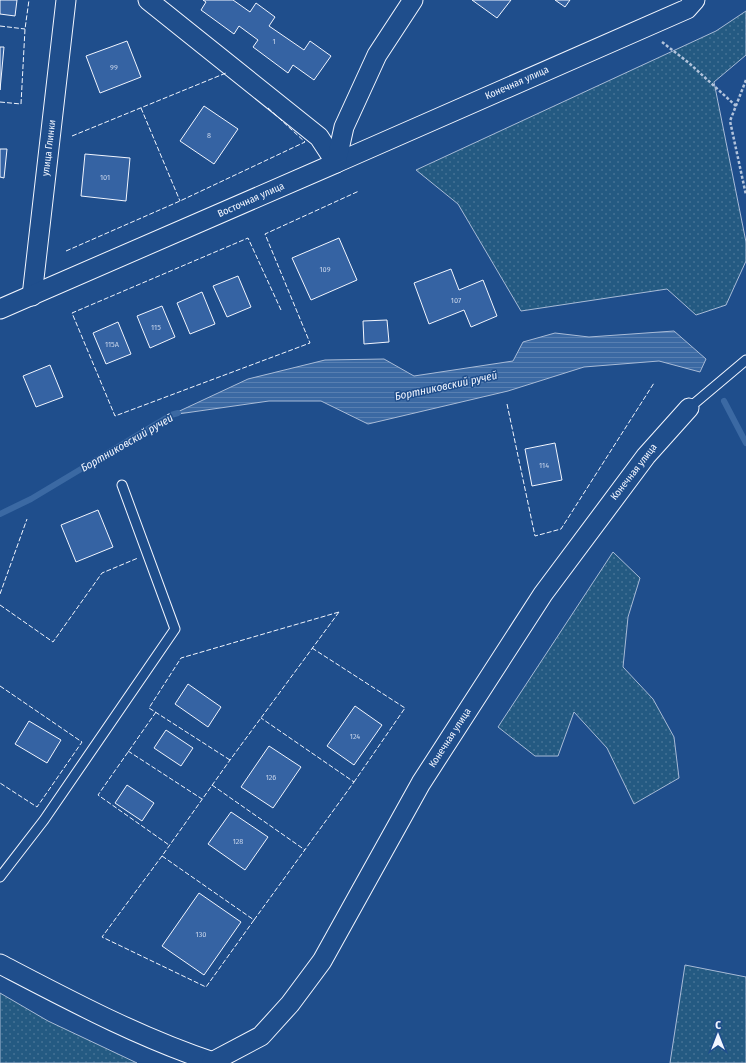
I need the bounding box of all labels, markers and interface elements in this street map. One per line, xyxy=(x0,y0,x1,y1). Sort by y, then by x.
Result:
house number: 1 xyxy=(272,37,276,46)
house number: 99 xyxy=(110,63,118,72)
street label: Конечная улица xyxy=(483,64,551,102)
street label: улица Глинки xyxy=(40,119,58,177)
house number: 8 xyxy=(207,131,211,140)
house number: 101 xyxy=(100,173,110,182)
street label: Восточная улица xyxy=(216,180,286,220)
house number: 109 xyxy=(319,265,331,274)
house number: 107 xyxy=(451,296,462,305)
house number: 115 xyxy=(151,323,161,332)
house number: 115А xyxy=(105,340,120,349)
water label: Бортниковский ручей xyxy=(394,369,499,403)
water label: Бортниковский ручей xyxy=(79,411,176,475)
street label: Конечная улица xyxy=(608,441,660,503)
house number: 114 xyxy=(539,461,549,470)
street label: Конечная улица xyxy=(426,706,474,770)
house number: 124 xyxy=(350,732,360,741)
house number: 126 xyxy=(266,773,276,782)
house number: 128 xyxy=(233,837,243,846)
house number: 130 xyxy=(196,930,206,939)
north arrow xyxy=(698,1015,738,1055)
text: С xyxy=(715,1019,721,1032)

